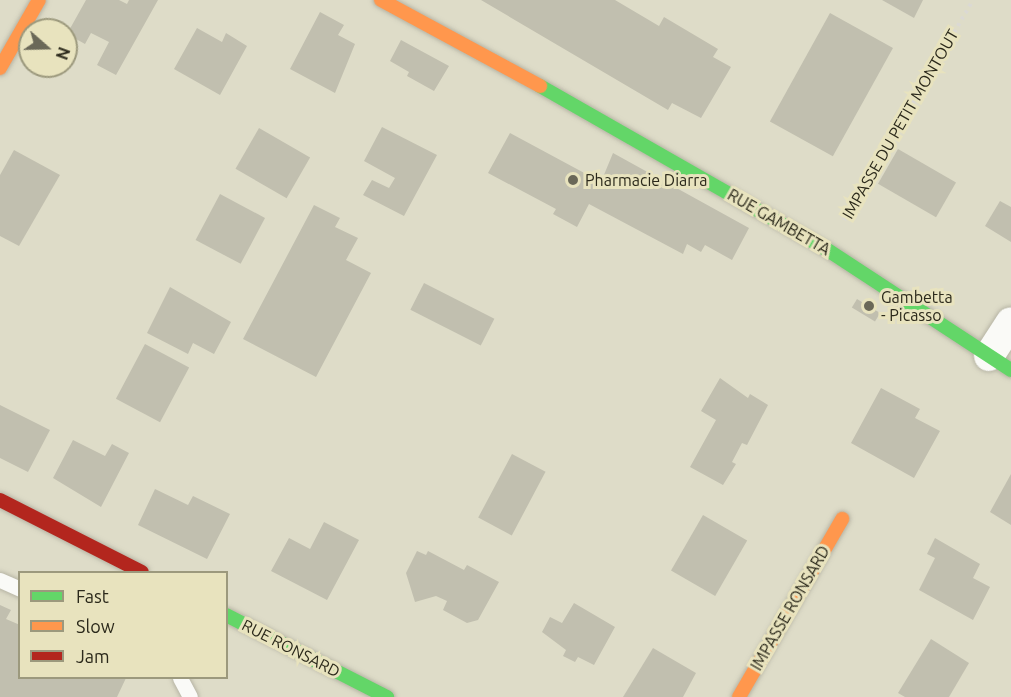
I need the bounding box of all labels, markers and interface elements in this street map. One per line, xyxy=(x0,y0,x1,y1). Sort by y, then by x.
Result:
north arrow xyxy=(18,18,78,78)
street label: IMPASSE DU PETIT MONTOUT xyxy=(838,26,962,222)
text: N xyxy=(53,45,74,62)
place label: Pharmacie Diarra xyxy=(585,170,708,190)
marker: Pharmacie Diarra xyxy=(566,173,580,187)
street label: RUE GAMBETTA xyxy=(724,185,834,259)
place label: Gambetta - Picasso xyxy=(881,287,953,325)
marker: Gambetta - Picasso xyxy=(862,299,876,313)
street label: IMPASSE RONSARD xyxy=(746,542,834,674)
legend xyxy=(18,571,228,679)
text: Fast xyxy=(76,586,109,606)
street label: RUE RONSARD xyxy=(239,615,343,681)
text: Slow xyxy=(76,616,115,636)
text: Jam xyxy=(76,646,110,666)

